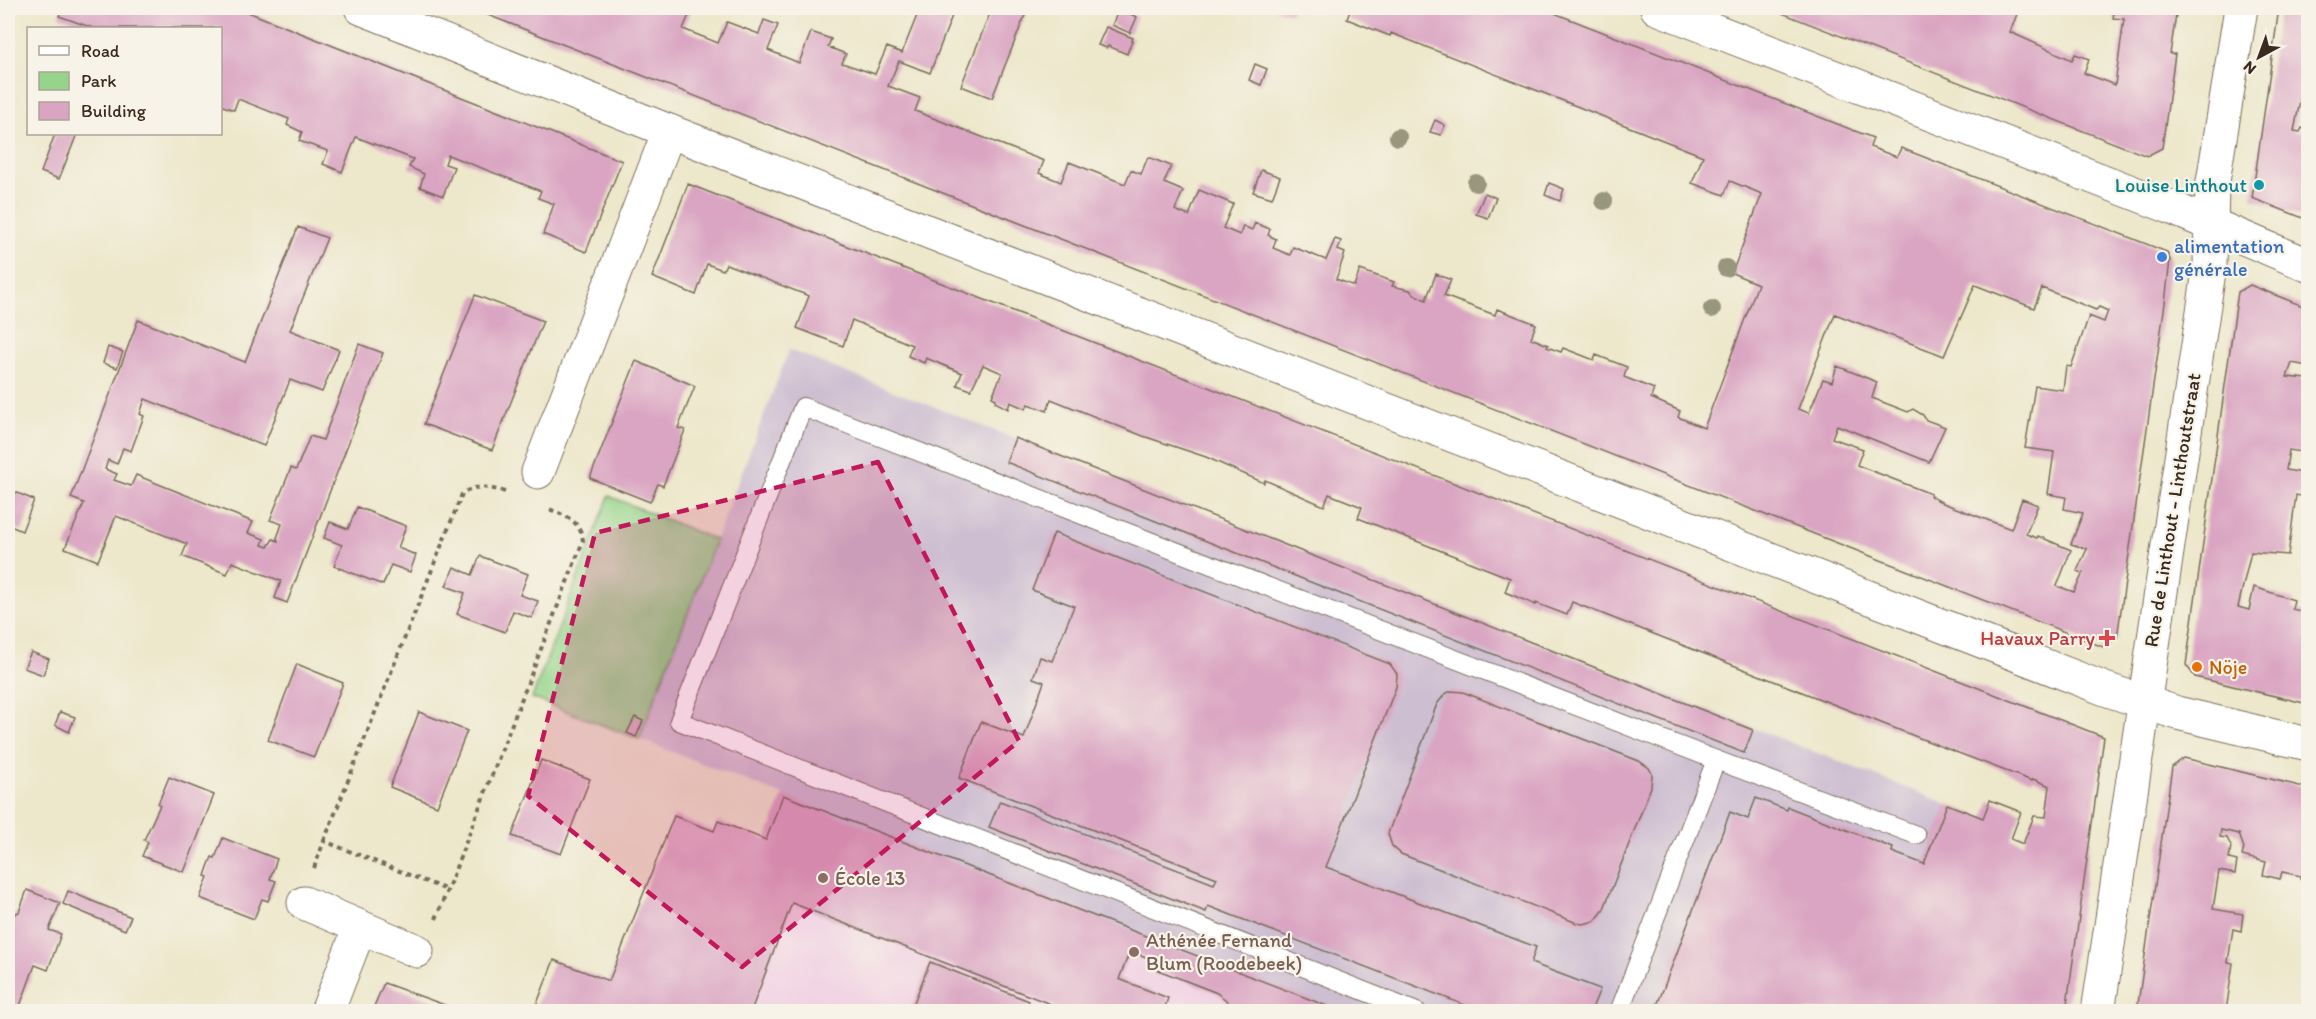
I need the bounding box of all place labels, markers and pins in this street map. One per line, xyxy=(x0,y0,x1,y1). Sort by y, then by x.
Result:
place label: Louise Linthout xyxy=(2115,173,2248,197)
marker: Louise Linthout xyxy=(2252,178,2266,192)
place label: alimentation générale xyxy=(2174,234,2284,281)
marker: alimentation générale xyxy=(2155,250,2169,264)
place label: Havaux Parry xyxy=(1980,626,2096,650)
marker: Havaux Parry xyxy=(2100,631,2114,645)
place label: Nöje xyxy=(2209,655,2247,679)
marker: Nöje xyxy=(2190,660,2204,674)
place label: École 13 xyxy=(835,866,906,890)
marker: École 13 xyxy=(816,871,830,885)
place label: Athénée Fernand Blum (Roodebeek) xyxy=(1146,928,1302,975)
marker: Athénée Fernand Blum (Roodebeek) xyxy=(1127,945,1141,959)

